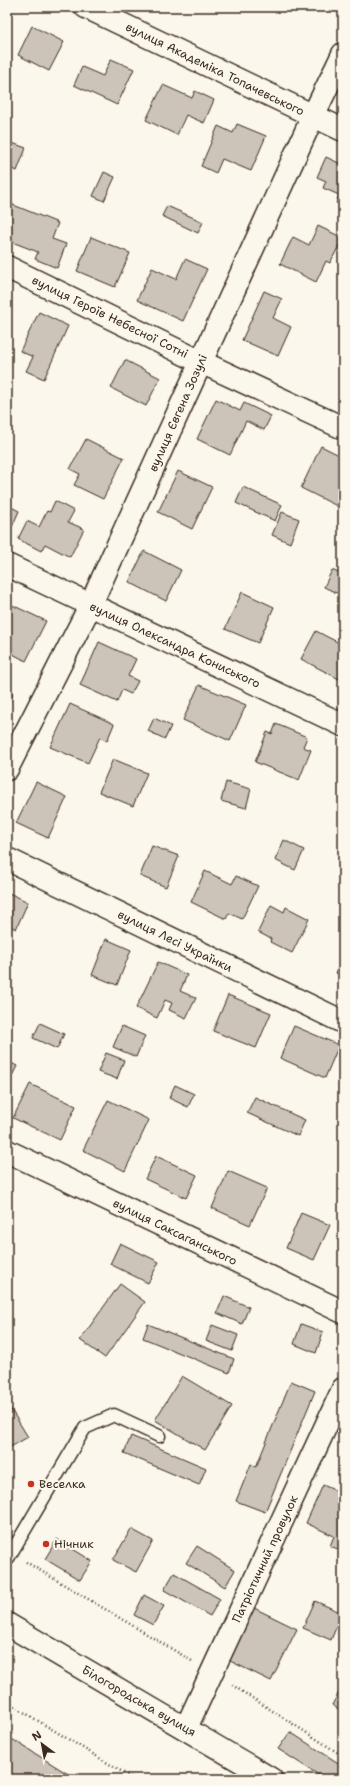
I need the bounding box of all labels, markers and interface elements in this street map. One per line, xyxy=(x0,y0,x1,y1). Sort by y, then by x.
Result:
street label: вулиця Академіка Топачевського xyxy=(123,19,307,119)
street label: вулиця Героїв Небесної Сотні xyxy=(29,272,191,362)
street label: вулиця Євгена Зозулі xyxy=(145,352,211,474)
street label: вулиця Олександра Кониського xyxy=(87,598,263,692)
street label: вулиця Лесі Українки xyxy=(115,906,235,976)
street label: вулиця Саксаганського xyxy=(110,1195,240,1269)
place label: Веселка xyxy=(39,1476,86,1492)
marker: Веселка xyxy=(26,1479,36,1489)
street label: Патріотичний провулок xyxy=(228,1492,302,1625)
place label: Нічник xyxy=(54,1536,94,1552)
marker: Нічник xyxy=(41,1539,51,1549)
street label: Білогородська вулиця xyxy=(79,1662,199,1740)
north arrow xyxy=(22,1724,62,1764)
text: N xyxy=(29,1727,45,1745)

